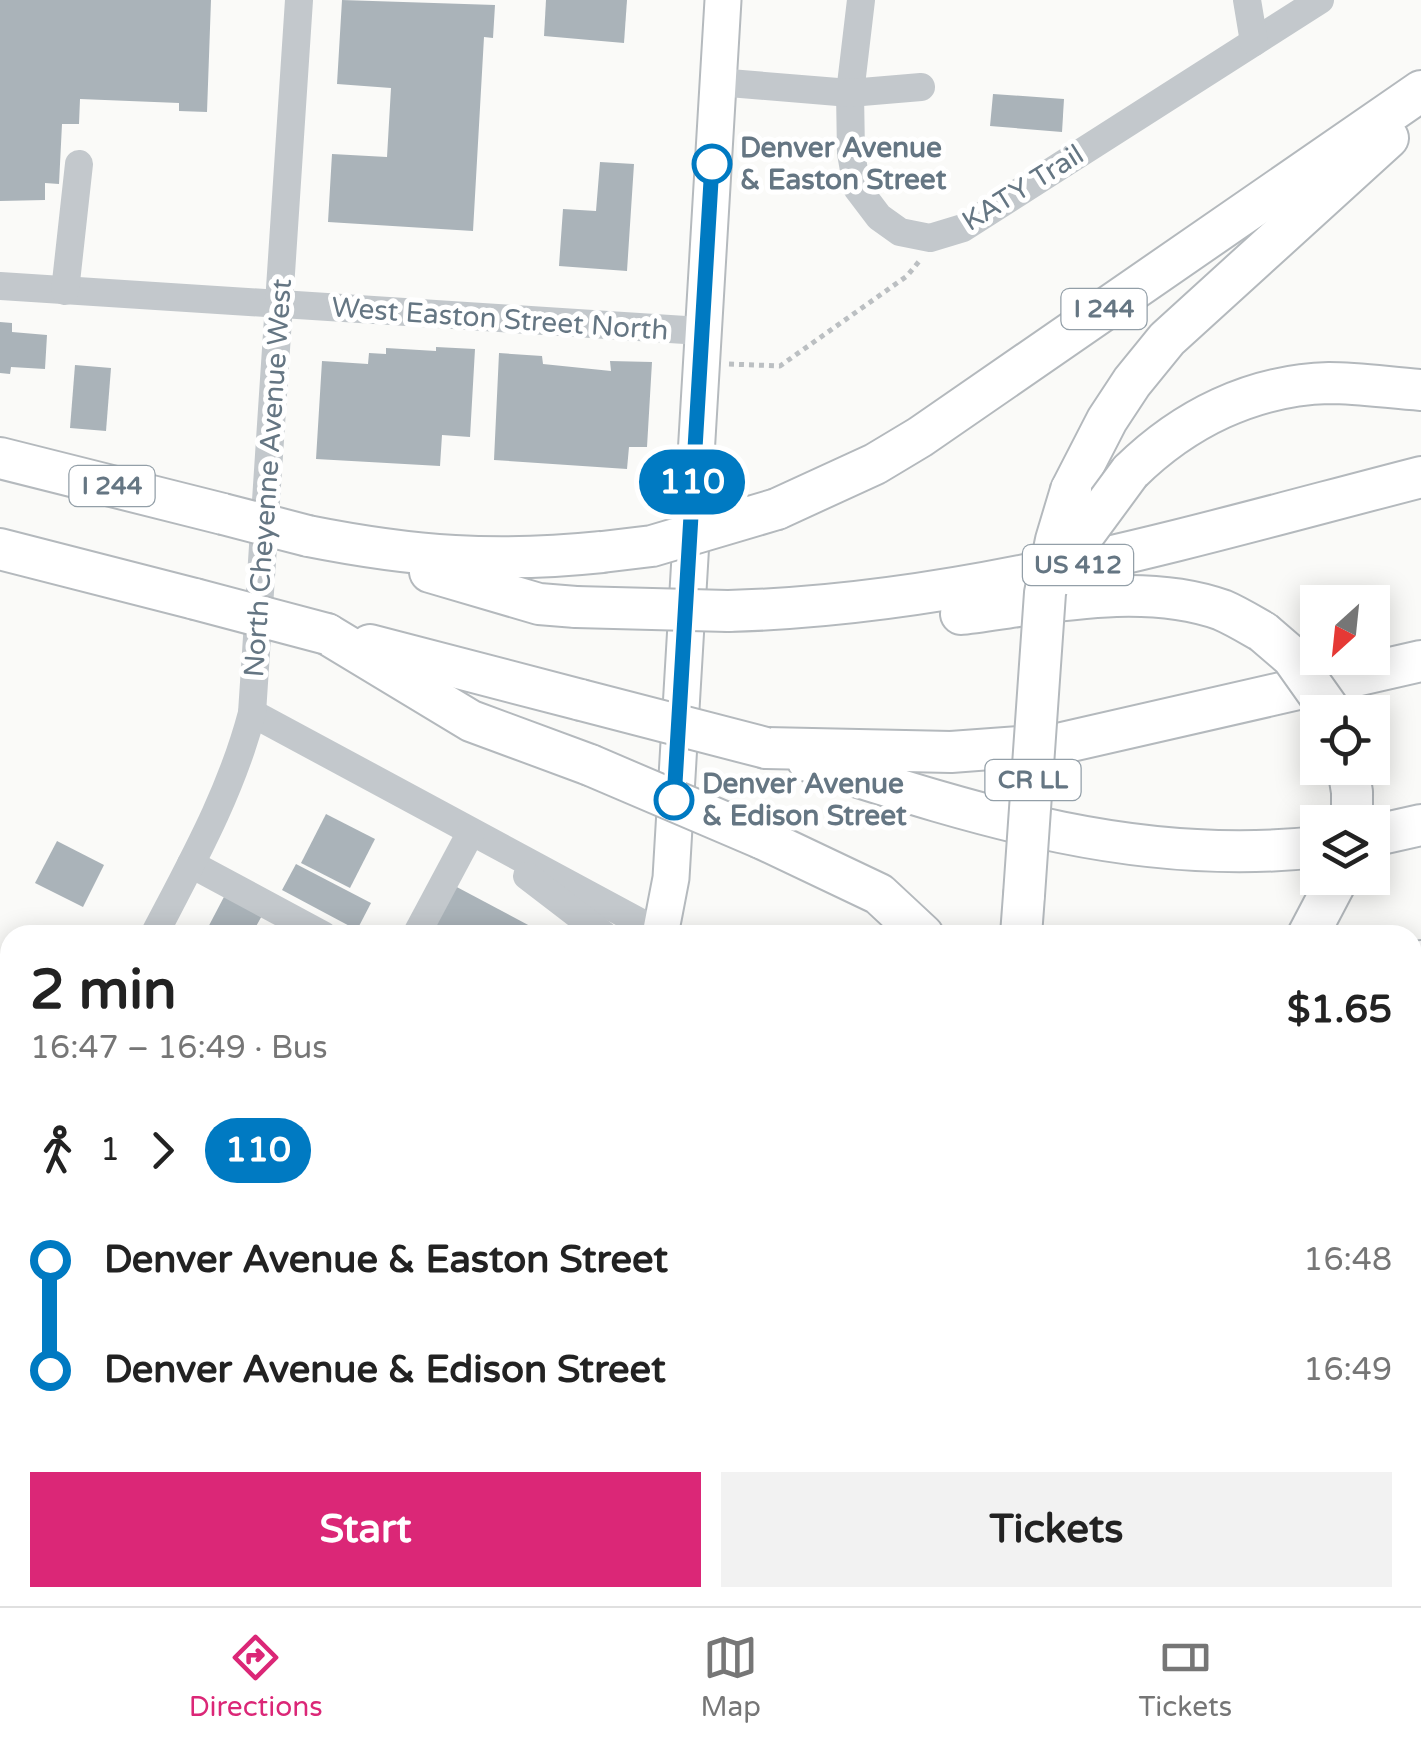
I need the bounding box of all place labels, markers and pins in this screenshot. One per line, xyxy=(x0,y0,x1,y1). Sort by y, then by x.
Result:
place label: Denver Avenue & Easton Street xyxy=(740,131,947,197)
marker: Denver Avenue & Easton Street xyxy=(693,145,731,183)
place label: Denver Avenue & Edison Street xyxy=(702,767,907,833)
marker: Denver Avenue & Edison Street xyxy=(655,781,693,819)

